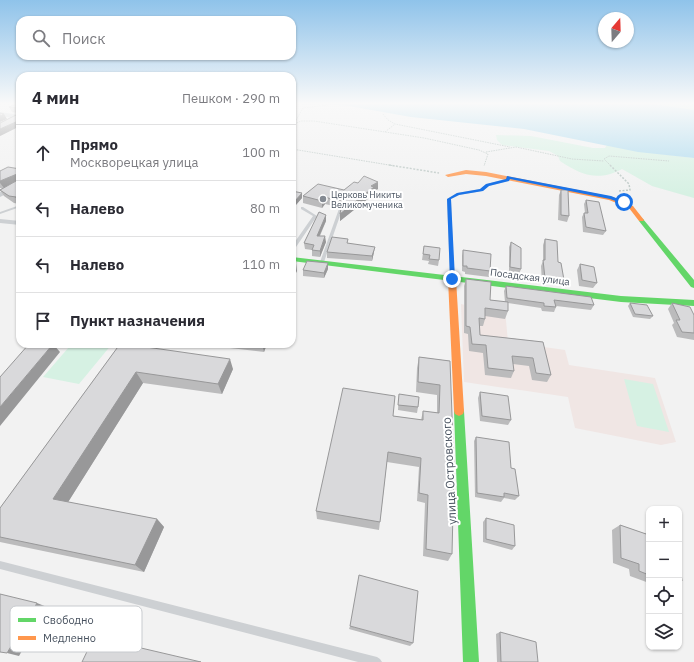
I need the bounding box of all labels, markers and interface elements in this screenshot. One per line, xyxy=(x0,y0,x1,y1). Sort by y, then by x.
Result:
north arrow xyxy=(598,12,634,48)
search box xyxy=(16,16,296,60)
icon: search xyxy=(30,27,52,49)
text: Поиск xyxy=(62,29,105,48)
text: 4 мин xyxy=(32,87,79,109)
text: Пешком · 290 m xyxy=(182,90,280,107)
text: Прямо xyxy=(70,135,118,154)
icon: ahead xyxy=(32,142,54,164)
text: 100 m xyxy=(242,144,280,161)
text: Москворецкая улица xyxy=(70,154,199,171)
place label: Церковь Никиты Великомученика xyxy=(331,189,403,210)
route start xyxy=(615,193,633,211)
marker: Церковь Никиты Великомученика xyxy=(318,194,328,204)
icon: left xyxy=(32,198,54,220)
text: Налево xyxy=(70,199,124,218)
text: 80 m xyxy=(250,200,280,217)
icon: left xyxy=(32,254,54,276)
text: Налево xyxy=(70,255,124,274)
text: 110 m xyxy=(242,256,280,273)
street label: Посадская улица xyxy=(489,266,571,288)
route end xyxy=(443,270,461,288)
icon: arrive xyxy=(32,310,54,332)
text: Пункт назначения xyxy=(70,311,205,330)
street label: улица Островского xyxy=(439,417,459,525)
map controls xyxy=(646,506,682,650)
button: + xyxy=(646,506,682,542)
button: − xyxy=(646,542,682,578)
button: locate xyxy=(646,578,682,614)
legend xyxy=(10,606,142,652)
text: Свободно xyxy=(43,613,94,627)
button: layers xyxy=(646,614,682,650)
text: Медленно xyxy=(43,631,96,645)

